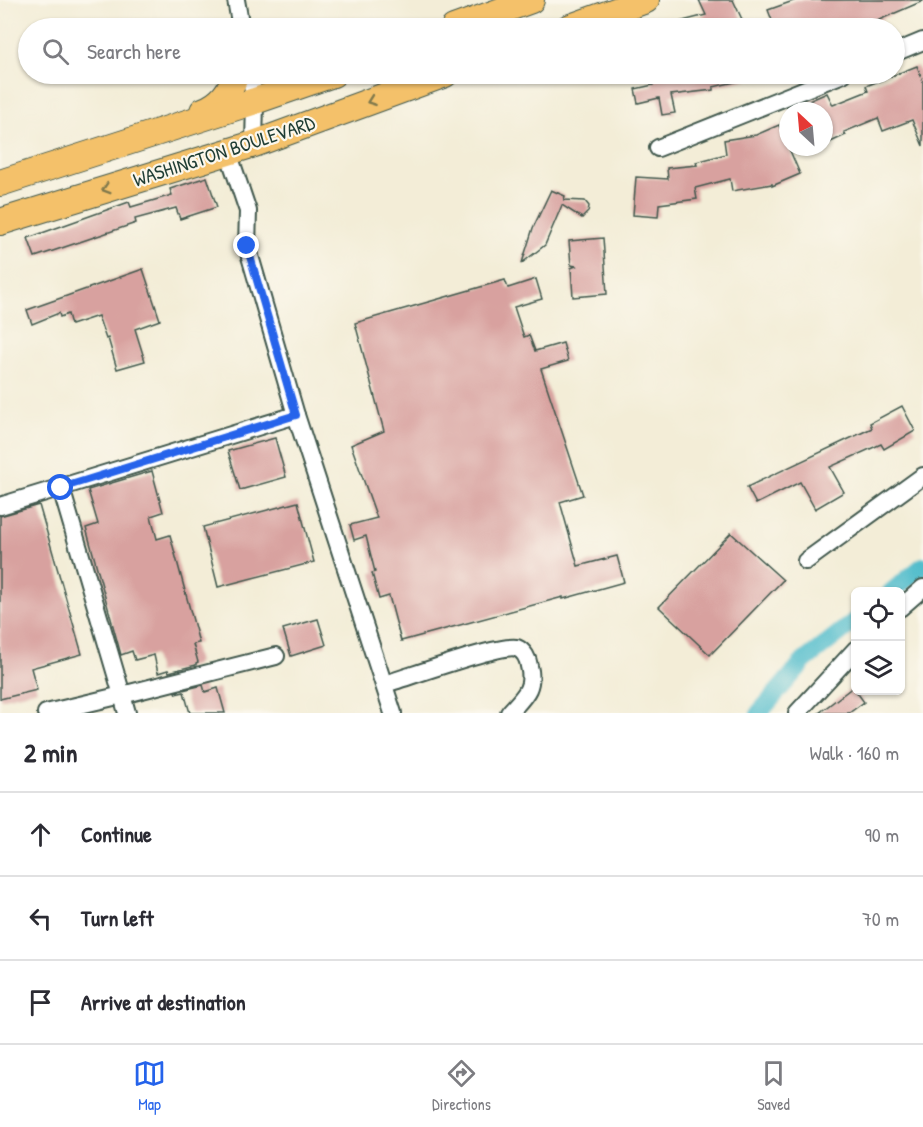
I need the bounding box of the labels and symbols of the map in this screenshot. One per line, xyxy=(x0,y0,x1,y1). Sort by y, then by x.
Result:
one-way arrow xyxy=(366,93,377,106)
north arrow xyxy=(779,102,833,156)
street label: WASHINGTON BOULEVARD xyxy=(130,108,319,193)
one-way arrow xyxy=(101,182,112,194)
route end xyxy=(233,232,259,258)
route start xyxy=(47,474,73,500)

